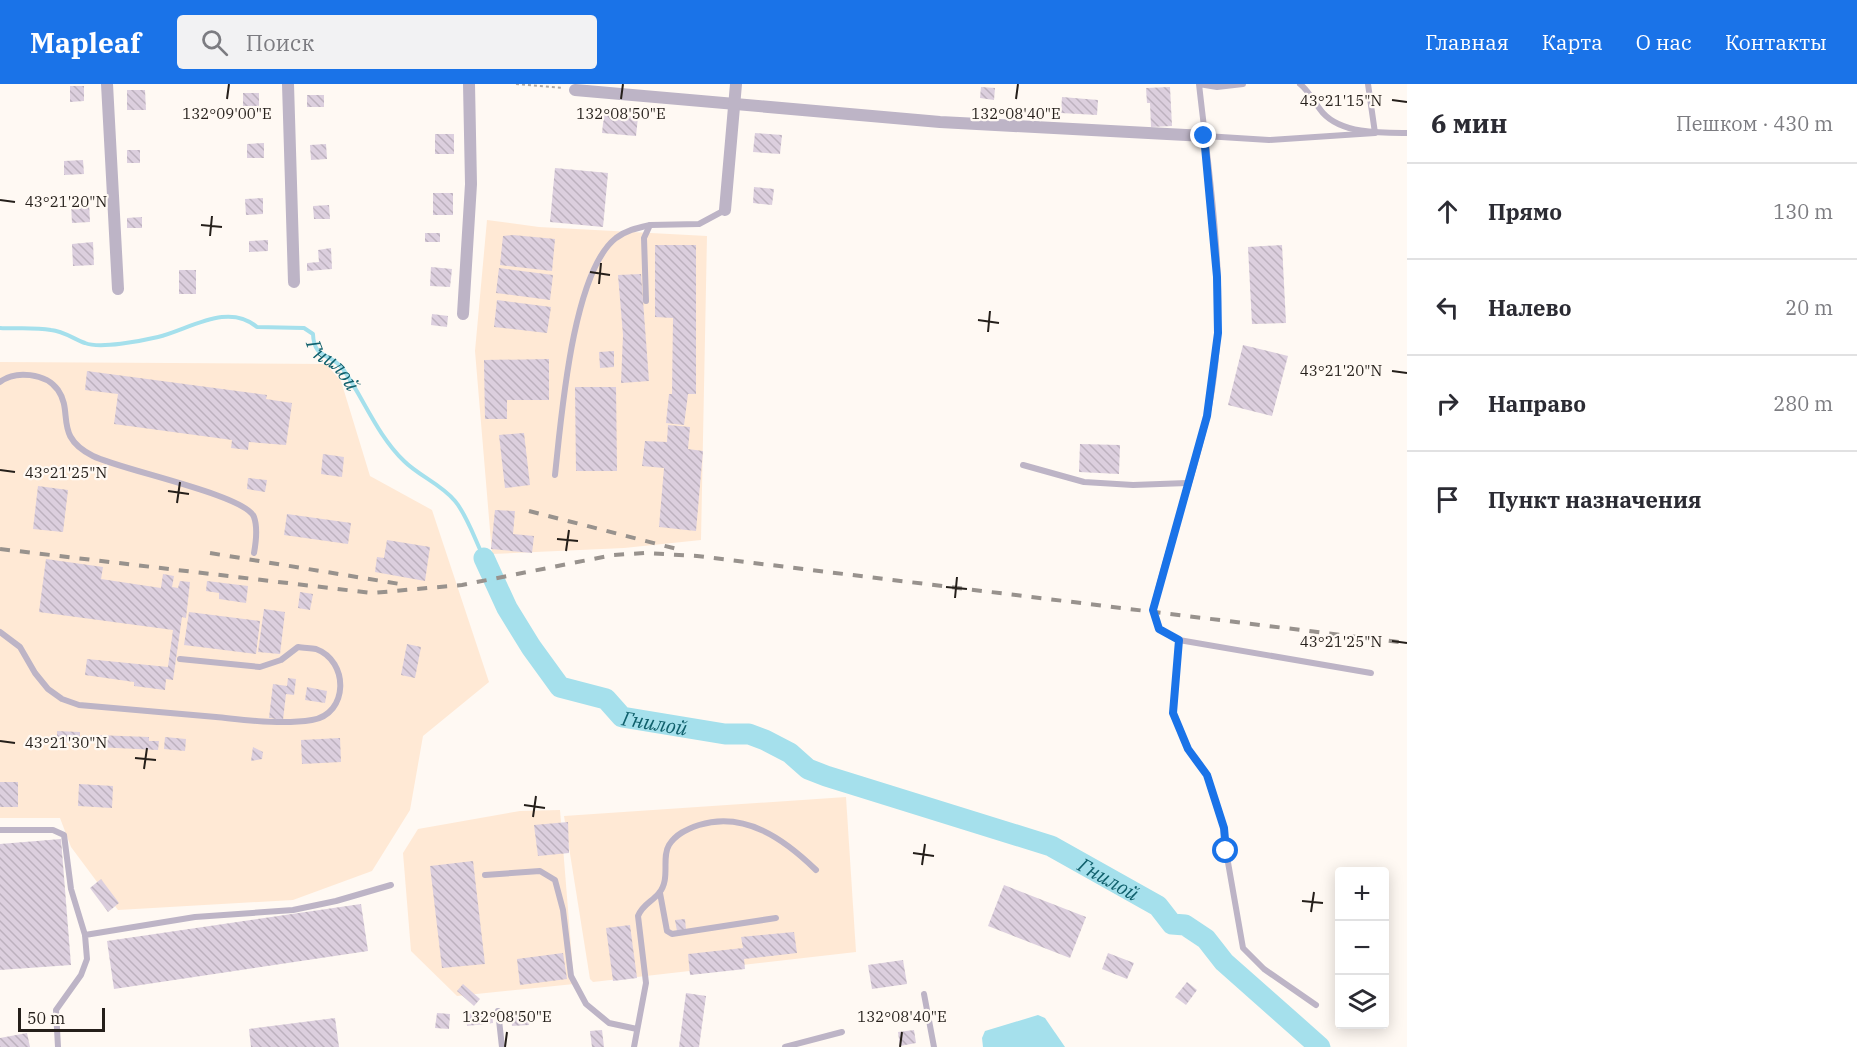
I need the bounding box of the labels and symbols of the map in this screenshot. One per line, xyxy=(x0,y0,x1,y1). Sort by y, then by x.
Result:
text: 43°21'15"N xyxy=(1300,91,1382,110)
text: 132°09'00"E xyxy=(182,104,272,123)
text: 132°08'50"E xyxy=(576,104,666,123)
text: 132°08'40"E xyxy=(971,104,1061,123)
route end xyxy=(1190,122,1216,148)
text: 43°21'20"N xyxy=(25,192,107,211)
water label: Гнилой xyxy=(300,335,367,396)
text: 43°21'20"N xyxy=(1300,361,1382,380)
text: 43°21'25"N xyxy=(25,463,107,482)
text: 43°21'25"N xyxy=(1300,632,1382,651)
water label: Гнилой xyxy=(619,704,690,741)
text: 43°21'30"N xyxy=(25,733,107,752)
route start xyxy=(1212,837,1238,863)
water label: Гнилой xyxy=(1073,850,1145,907)
scale bar xyxy=(18,1005,105,1032)
text: 132°08'50"E xyxy=(462,1007,552,1026)
text: 132°08'40"E xyxy=(857,1007,947,1026)

